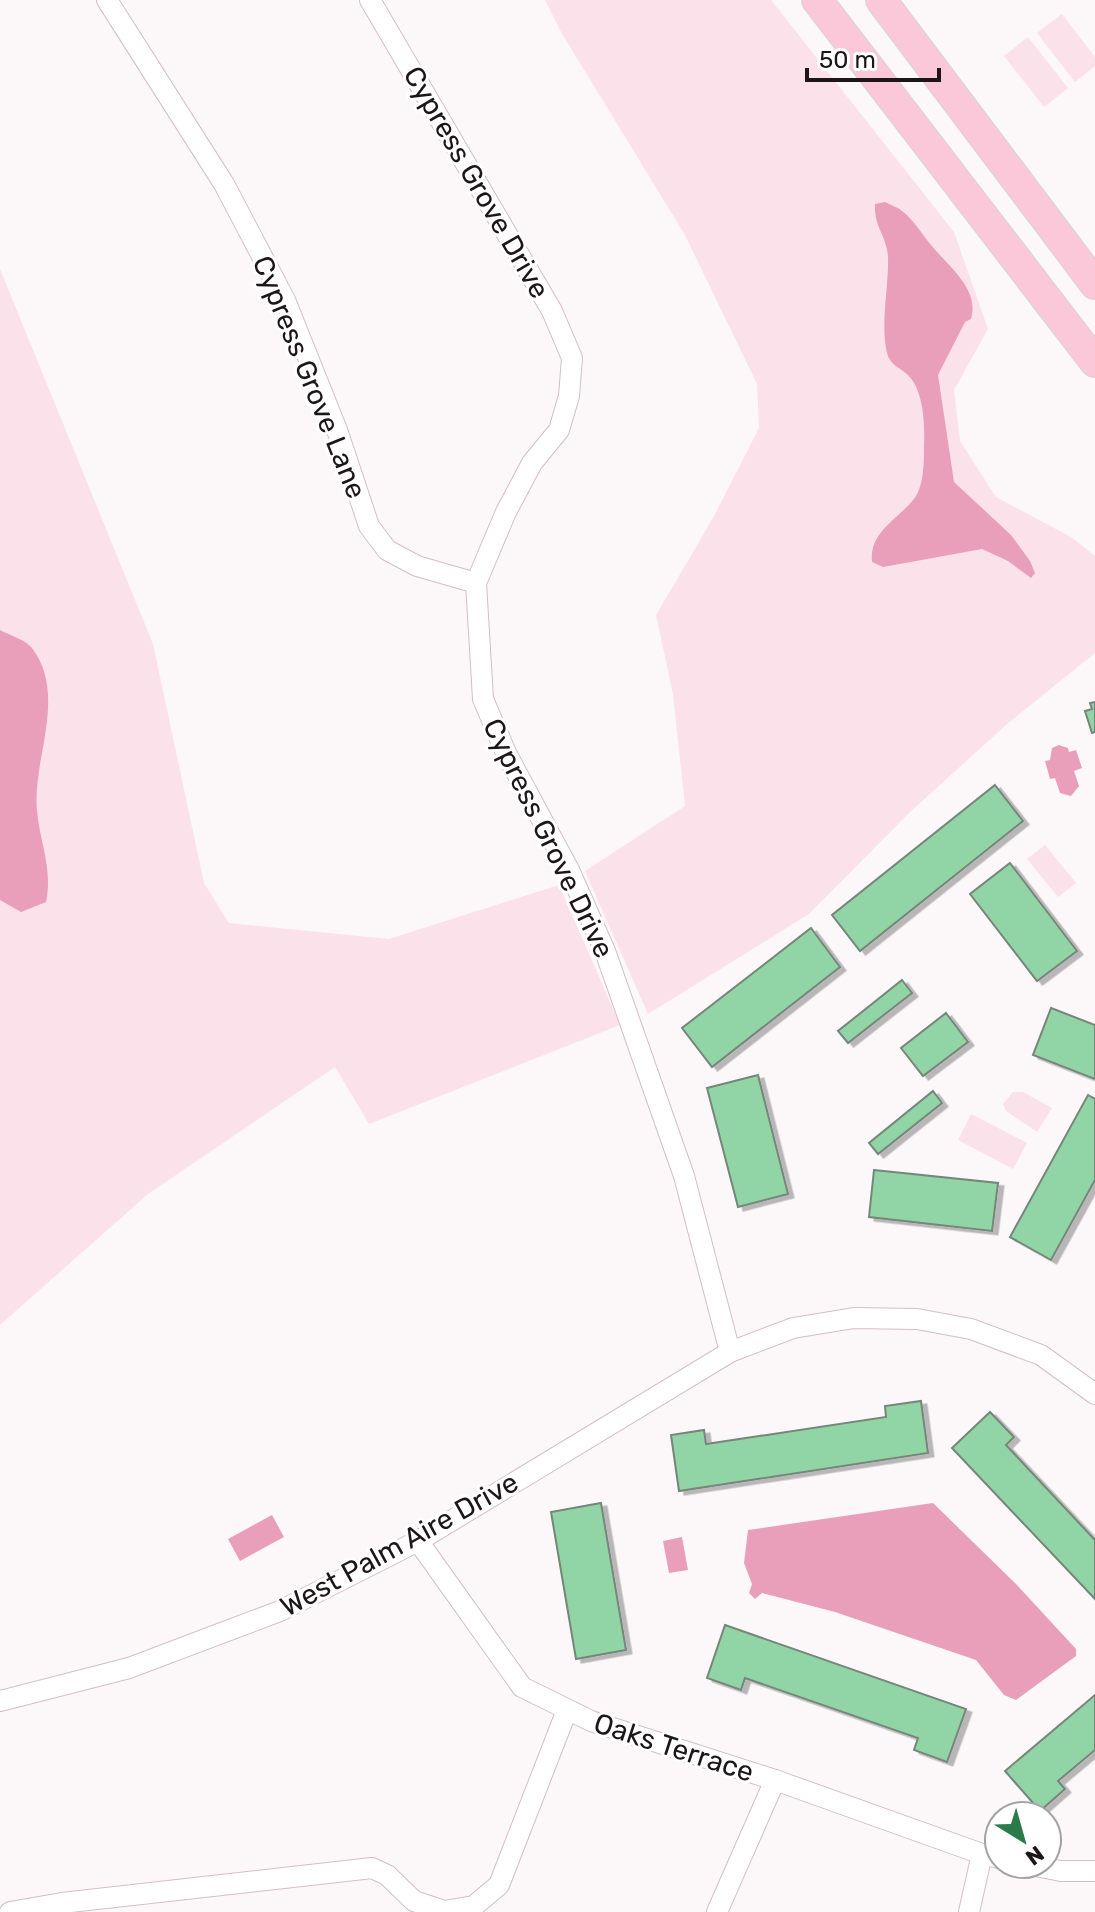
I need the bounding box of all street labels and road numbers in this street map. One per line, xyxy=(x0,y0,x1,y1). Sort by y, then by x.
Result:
street label: Cypress Grove Drive xyxy=(397,60,556,304)
street label: Cypress Grove Lane xyxy=(246,251,373,503)
street label: Cypress Grove Drive xyxy=(476,713,621,963)
street label: West Palm Aire Drive xyxy=(275,1465,524,1623)
street label: Oaks Terrace xyxy=(590,1706,758,1789)

